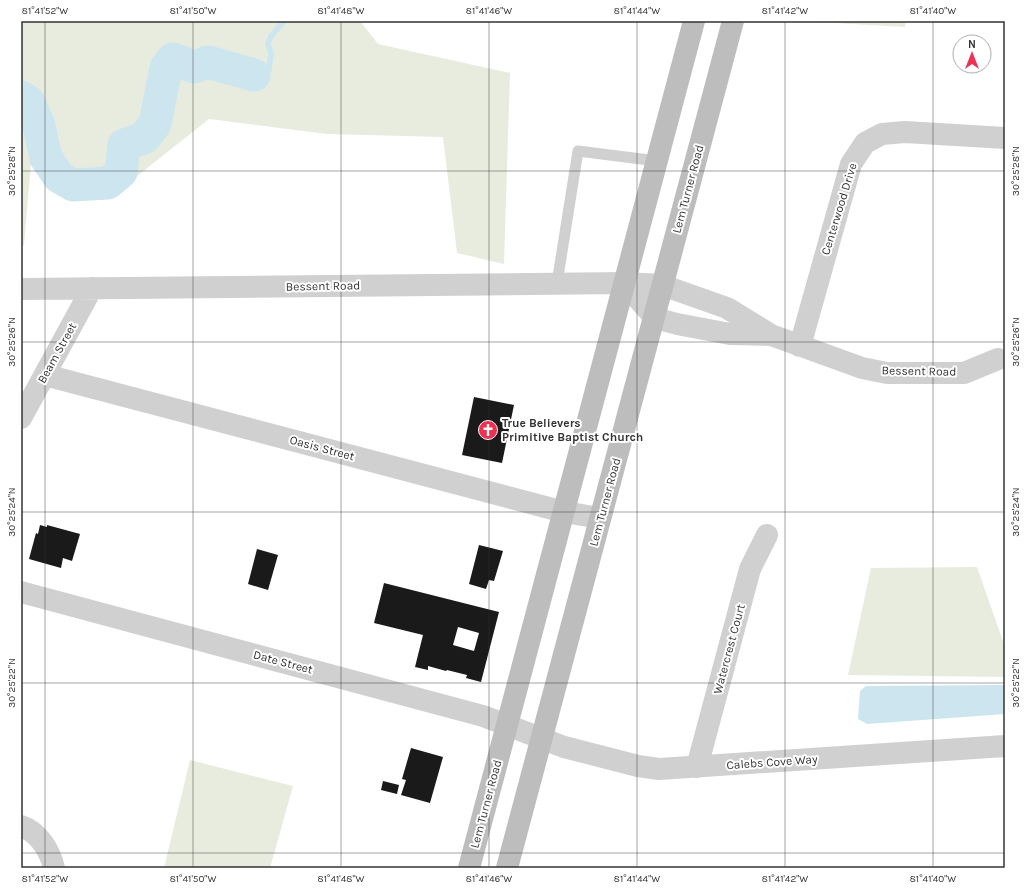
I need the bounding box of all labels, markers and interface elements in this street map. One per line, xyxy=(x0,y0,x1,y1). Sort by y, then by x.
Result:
text: 81°41'52"W xyxy=(22,5,68,17)
text: 81°41'50"W xyxy=(170,5,216,17)
text: 81°41'48"W xyxy=(318,5,364,17)
text: 81°41'46"W xyxy=(466,5,512,17)
text: 81°41'44"W xyxy=(614,5,660,17)
text: 81°41'42"W xyxy=(762,5,808,17)
text: 81°41'40"W xyxy=(910,5,956,17)
north arrow xyxy=(952,34,992,74)
text: N xyxy=(968,38,976,51)
street label: Lem Turner Road xyxy=(669,143,707,235)
text: 30°25'28"N xyxy=(6,146,18,196)
text: 30°25'28"N xyxy=(1010,146,1022,196)
street label: Centerwood Drive xyxy=(818,161,860,257)
street label: Bessent Road xyxy=(286,278,360,294)
text: 30°25'26"N xyxy=(6,317,18,367)
text: 30°25'26"N xyxy=(1010,317,1022,367)
street label: Beam Street xyxy=(35,320,80,386)
street label: Bessent Road xyxy=(882,363,956,379)
place label: True Believers Primitive Baptist Church xyxy=(502,416,643,444)
church icon: True Believers Primitive Baptist Church xyxy=(477,419,499,441)
street label: Oasis Street xyxy=(288,433,356,463)
street label: Lem Turner Road xyxy=(586,456,624,548)
text: 30°25'24"N xyxy=(6,487,18,537)
text: 30°25'24"N xyxy=(1010,487,1022,537)
street label: Watercrest Court xyxy=(710,602,748,695)
street label: Date Street xyxy=(252,647,315,677)
text: 30°25'22"N xyxy=(6,658,18,708)
text: 30°25'22"N xyxy=(1010,658,1022,708)
street label: Calebs Cove Way xyxy=(726,752,818,772)
street label: Lem Turner Road xyxy=(467,758,505,850)
text: 81°41'52"W xyxy=(22,873,68,885)
text: 81°41'50"W xyxy=(170,873,216,885)
text: 81°41'48"W xyxy=(318,873,364,885)
text: 81°41'46"W xyxy=(466,873,512,885)
text: 81°41'44"W xyxy=(614,873,660,885)
text: 81°41'42"W xyxy=(762,873,808,885)
text: 81°41'40"W xyxy=(910,873,956,885)

